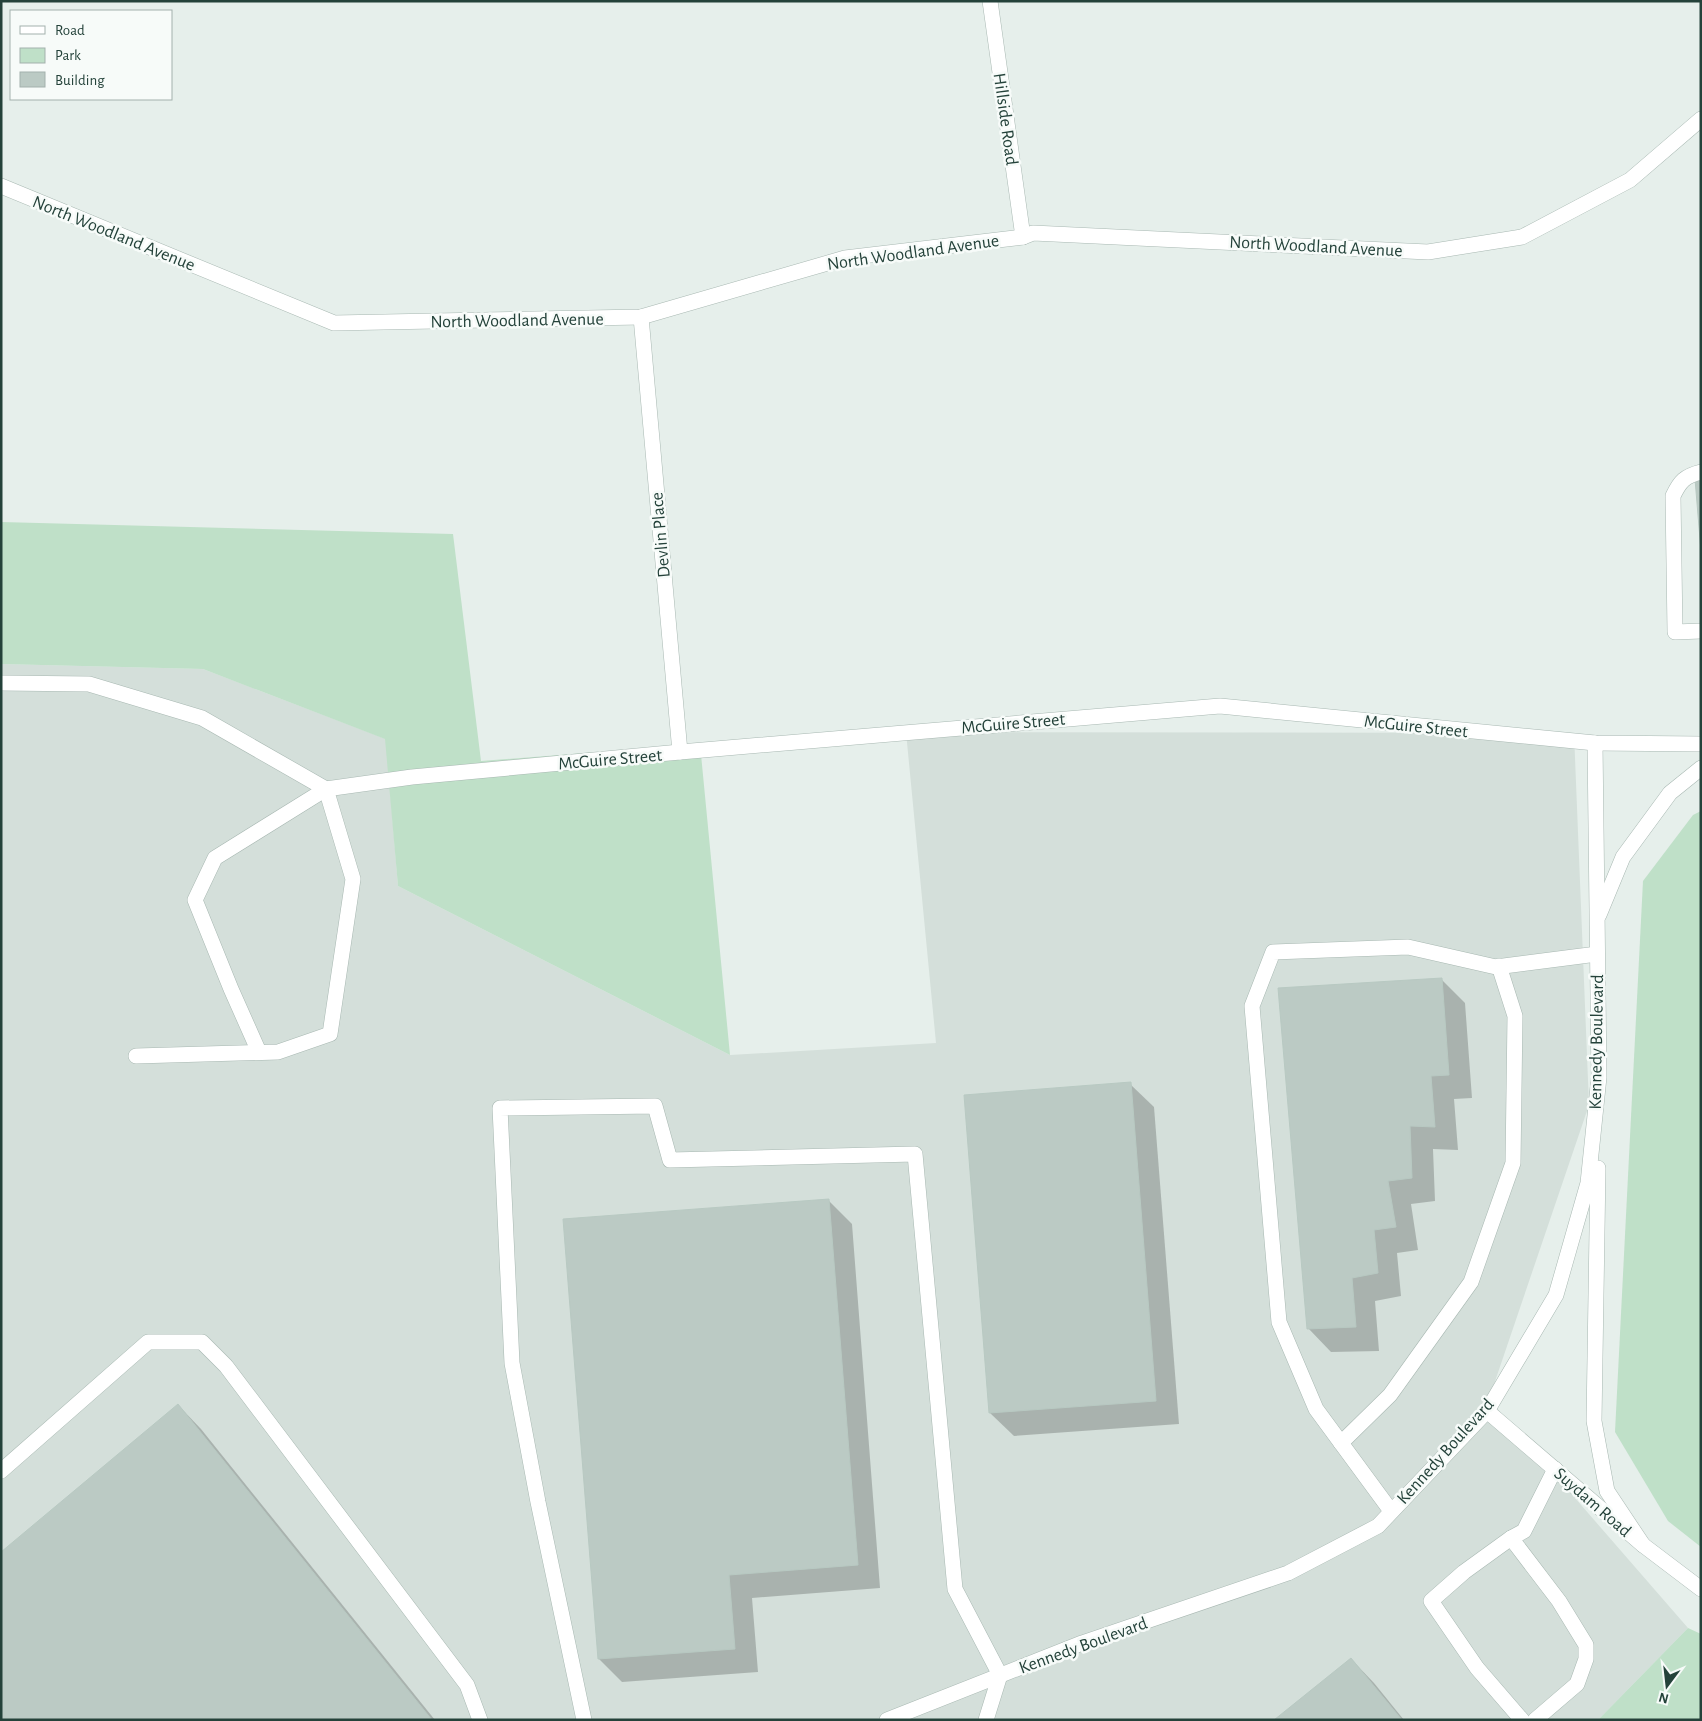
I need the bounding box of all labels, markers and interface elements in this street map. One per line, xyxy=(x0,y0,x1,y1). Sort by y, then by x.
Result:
legend xyxy=(10,10,172,100)
text: Road xyxy=(55,23,85,38)
text: Park xyxy=(55,48,81,63)
street label: Hillside Road xyxy=(990,72,1020,166)
text: Building xyxy=(55,73,105,88)
street label: North Woodland Avenue xyxy=(30,193,197,275)
street label: North Woodland Avenue xyxy=(826,232,1000,274)
street label: North Woodland Avenue xyxy=(1229,233,1403,261)
street label: North Woodland Avenue xyxy=(430,310,604,332)
street label: Devlin Place xyxy=(648,491,674,579)
street label: McGuire Street xyxy=(960,710,1066,738)
street label: McGuire Street xyxy=(1363,713,1469,741)
street label: McGuire Street xyxy=(557,746,663,774)
street label: Kennedy Boulevard xyxy=(1587,974,1607,1110)
street label: Kennedy Boulevard xyxy=(1394,1395,1498,1508)
street label: Suydam Road xyxy=(1550,1465,1634,1541)
street label: Kennedy Boulevard xyxy=(1017,1614,1150,1678)
north arrow xyxy=(1642,1661,1692,1711)
text: N xyxy=(1657,1690,1670,1706)

